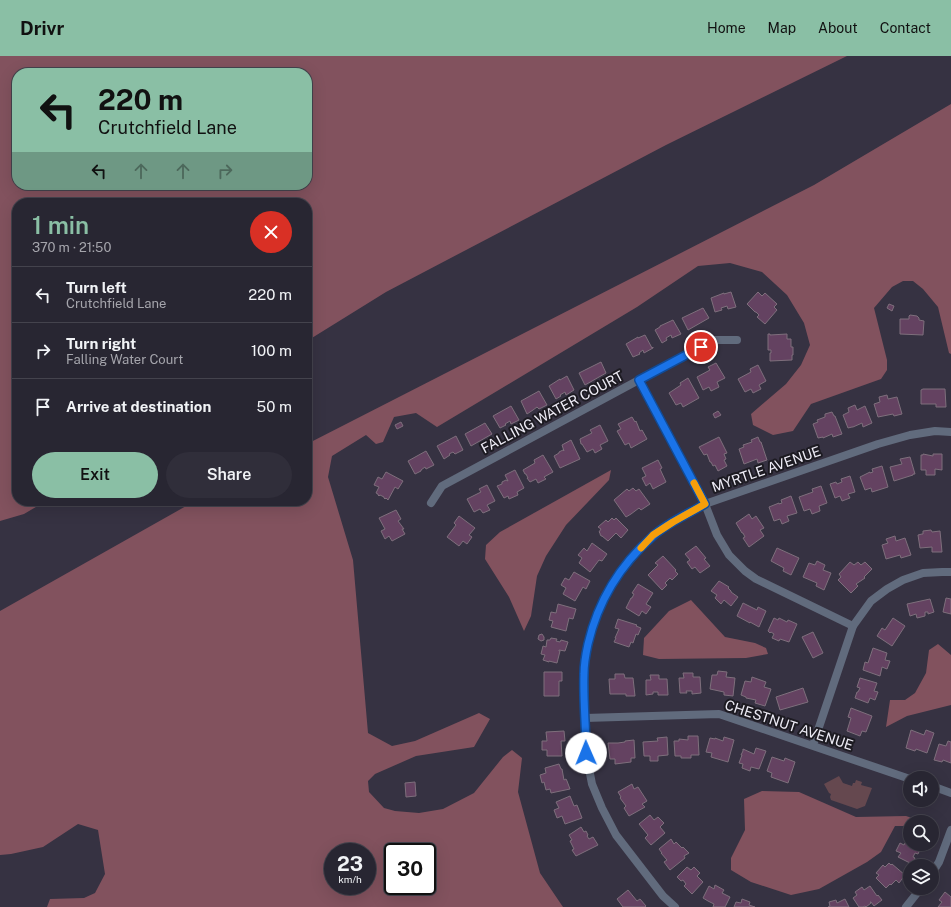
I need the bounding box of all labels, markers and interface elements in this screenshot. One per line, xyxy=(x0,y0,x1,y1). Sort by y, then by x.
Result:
text: Drivr xyxy=(20,17,64,39)
text: Home xyxy=(707,20,746,36)
text: Map xyxy=(768,20,796,36)
text: About xyxy=(818,20,858,36)
text: Contact xyxy=(880,20,931,36)
text: 220 m xyxy=(98,83,183,116)
icon: left xyxy=(32,84,84,136)
text: Crutchfield Lane xyxy=(98,117,237,138)
icon: left xyxy=(88,160,110,182)
icon: ahead xyxy=(130,160,152,182)
icon: ahead xyxy=(172,160,194,182)
icon: right xyxy=(214,160,236,182)
text: 1 min xyxy=(32,211,89,239)
button: close xyxy=(250,211,292,253)
text: 370 m · 21:50 xyxy=(32,240,111,255)
text: Turn left xyxy=(66,279,127,296)
icon: left xyxy=(32,284,54,306)
text: 220 m xyxy=(248,286,292,303)
text: Crutchfield Lane xyxy=(66,296,166,311)
pin xyxy=(684,330,718,364)
text: Turn right xyxy=(66,335,136,352)
icon: arrive xyxy=(690,336,712,358)
icon: right xyxy=(32,340,54,362)
text: 100 m xyxy=(251,342,292,359)
text: Falling Water Court xyxy=(66,352,183,367)
street label: FALLING WATER COURT xyxy=(478,368,626,456)
icon: arrive xyxy=(32,396,54,418)
text: Arrive at destination xyxy=(66,398,211,415)
text: 50 m xyxy=(257,398,292,415)
street label: MYRTLE AVENUE xyxy=(709,443,823,495)
button: Exit xyxy=(32,452,158,498)
button: Share xyxy=(166,452,292,498)
street label: CHESTNUT AVENUE xyxy=(723,697,855,753)
position arrow xyxy=(565,732,607,774)
map controls xyxy=(903,771,939,895)
button: sound xyxy=(903,771,939,807)
button: search xyxy=(903,815,939,851)
speed limit sign: 30 xyxy=(384,843,436,895)
text: 23 xyxy=(337,852,363,876)
button: layers xyxy=(903,859,939,895)
text: km/h xyxy=(338,873,362,885)

